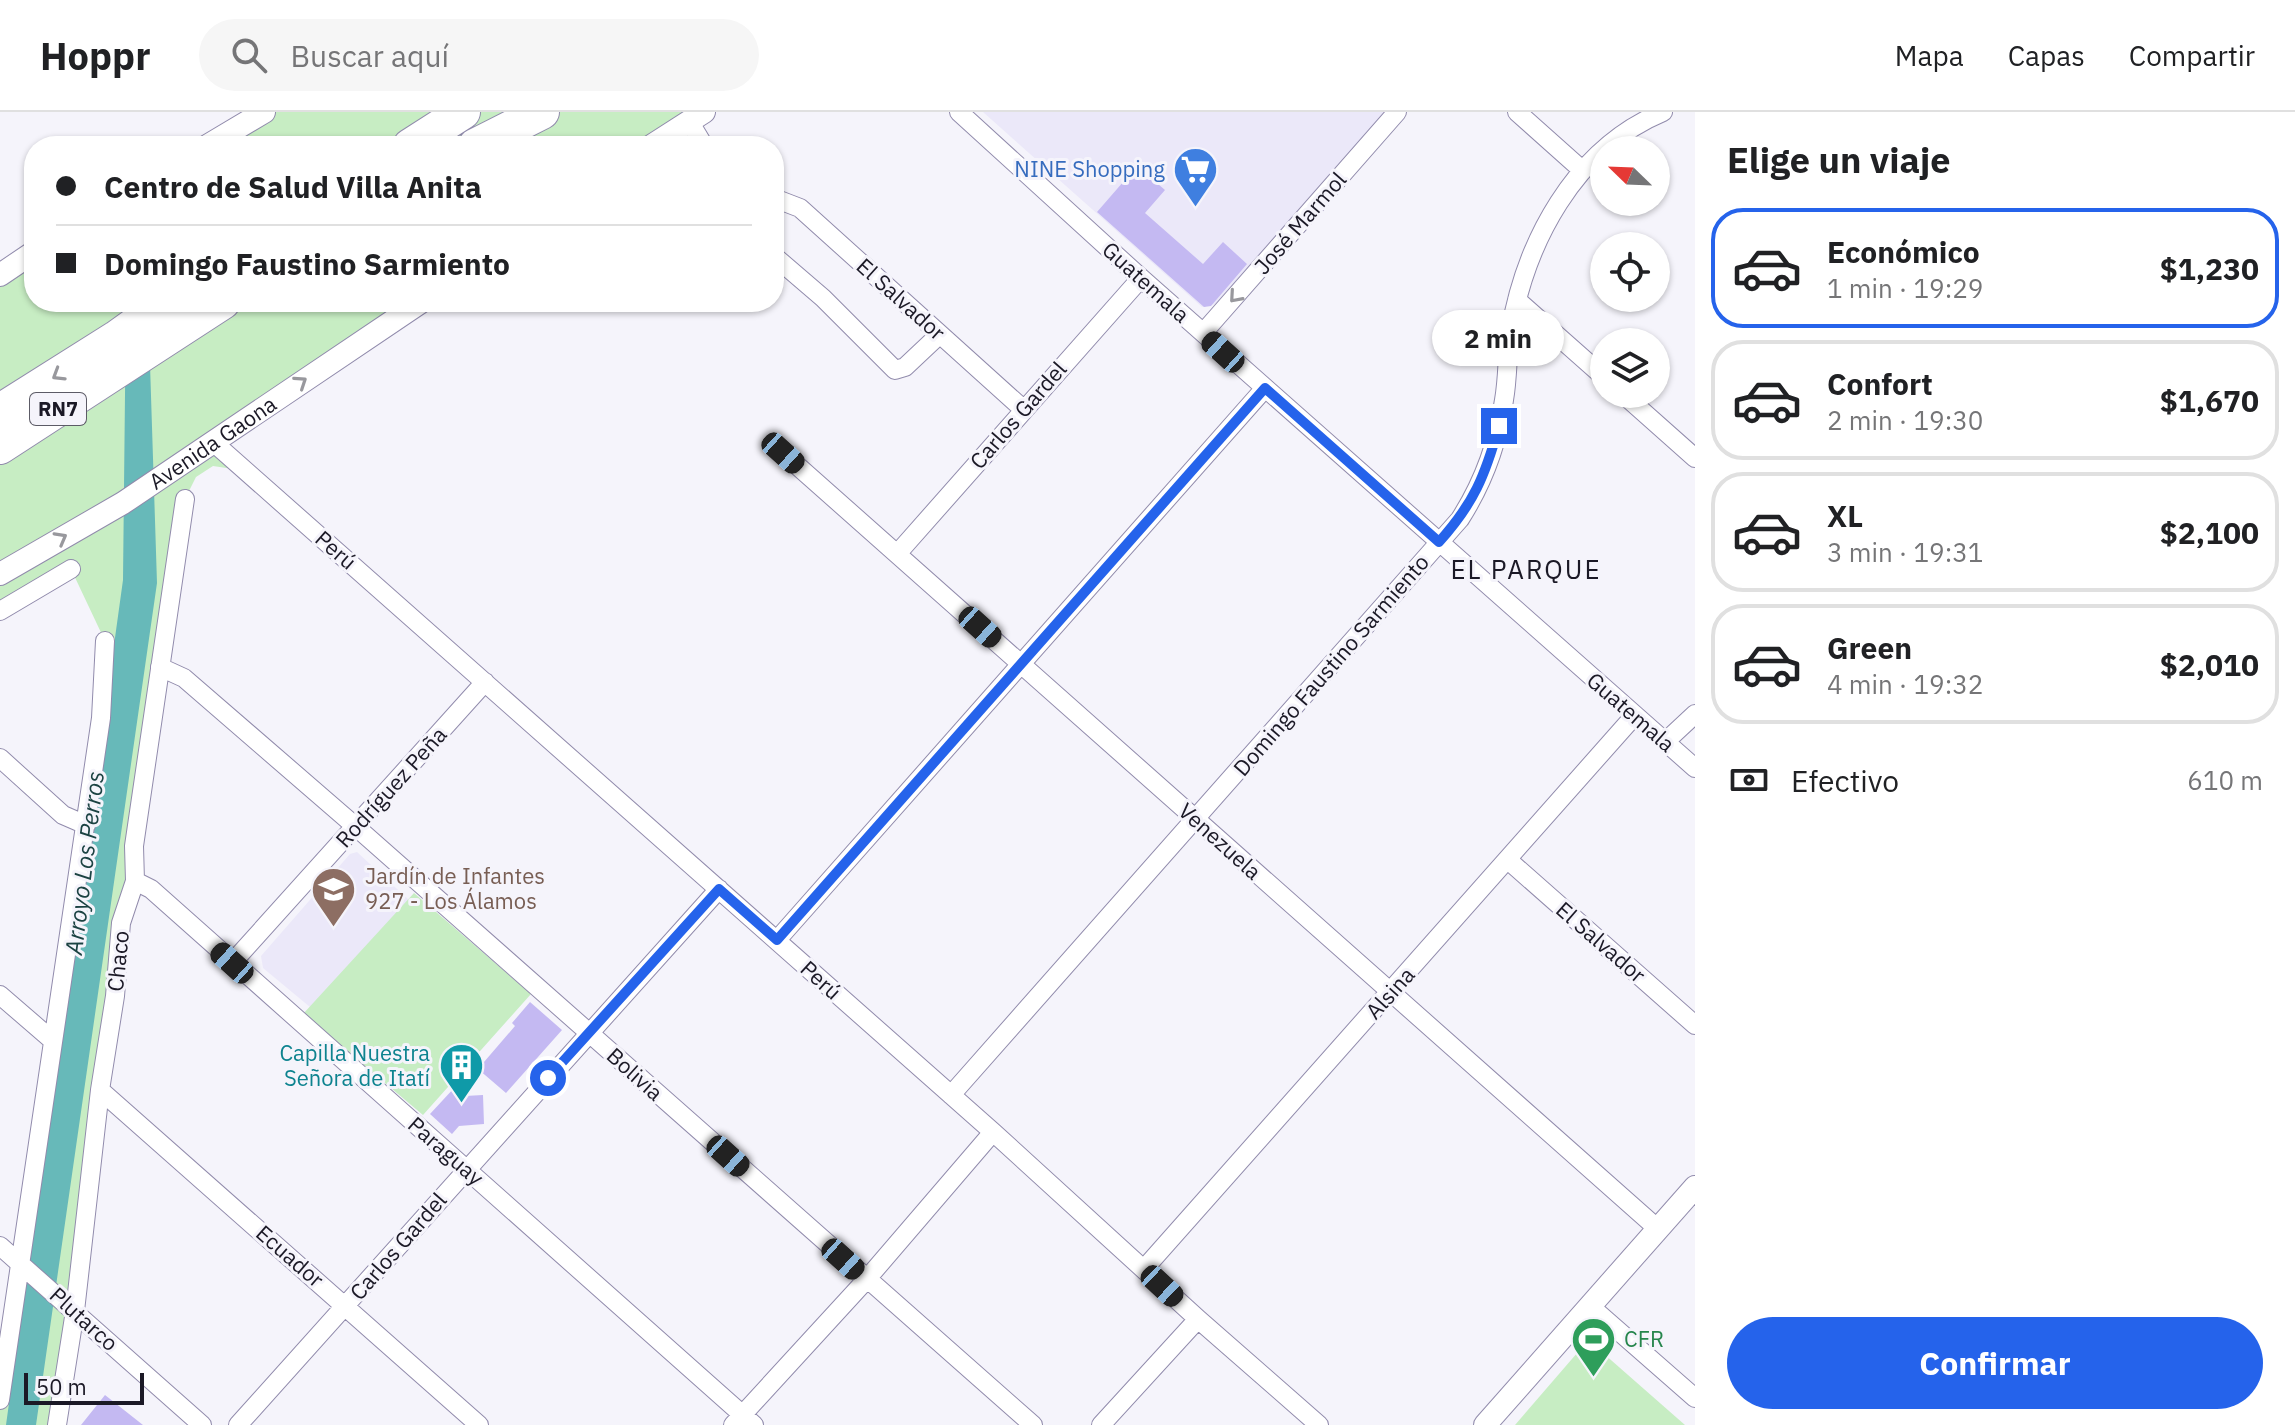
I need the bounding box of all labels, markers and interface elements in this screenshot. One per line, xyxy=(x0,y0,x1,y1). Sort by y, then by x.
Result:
search box xyxy=(199,19,759,91)
text: Hoppr xyxy=(40,31,151,80)
icon: search xyxy=(227,33,271,77)
text: Buscar aquí xyxy=(291,36,449,75)
text: Mapa xyxy=(1895,37,1964,74)
text: Capas xyxy=(2008,37,2085,74)
text: Compartir xyxy=(2129,37,2255,74)
north arrow xyxy=(1590,136,1670,216)
map controls xyxy=(1590,136,1670,408)
text: Elige un viaje xyxy=(1727,136,1951,183)
supermarket icon: NINE Shopping xyxy=(1172,145,1220,208)
place label: NINE Shopping xyxy=(1014,154,1165,183)
street label: José Marmol xyxy=(1247,165,1352,280)
text: Centro de Salud Villa Anita xyxy=(104,167,482,206)
button: locate xyxy=(1590,232,1670,312)
icon: car xyxy=(1731,232,1803,304)
text: Económico xyxy=(1827,232,1980,271)
street label: Guatemala xyxy=(1097,235,1196,329)
text: Domingo Faustino Sarmiento xyxy=(104,244,510,283)
text: $1,230 xyxy=(2160,249,2259,288)
street label: El Salvador xyxy=(851,251,952,346)
text: 1 min · 19:29 xyxy=(1827,271,1983,305)
one-way arrow xyxy=(1230,288,1245,303)
callout: 2 min xyxy=(1433,310,1565,366)
text: 2 min xyxy=(1464,321,1532,355)
car xyxy=(1197,327,1249,377)
button: layers xyxy=(1590,328,1670,408)
street label: Carlos Gardel xyxy=(963,355,1072,475)
icon: car xyxy=(1731,364,1803,436)
text: Confort xyxy=(1827,364,1933,403)
one-way arrow xyxy=(52,365,67,380)
one-way arrow xyxy=(292,377,306,392)
text: $1,670 xyxy=(2160,381,2259,420)
street label: Avenida Gaona xyxy=(143,389,282,496)
road number: RN7 xyxy=(30,393,86,425)
text: 2 min · 19:30 xyxy=(1827,403,1983,437)
route end xyxy=(1481,408,1517,444)
car xyxy=(757,428,809,478)
icon: car xyxy=(1731,496,1803,568)
text: XL xyxy=(1827,496,1863,535)
text: $2,100 xyxy=(2160,513,2259,552)
street label: Perú xyxy=(310,524,363,576)
one-way arrow xyxy=(53,532,67,548)
text: 3 min · 19:31 xyxy=(1827,535,1983,569)
street label: Domingo Faustino Sarmiento xyxy=(1226,548,1435,782)
district label: EL PARQUE xyxy=(1450,552,1602,586)
car xyxy=(954,602,1006,652)
icon: car xyxy=(1731,628,1803,700)
text: Green xyxy=(1827,628,1912,667)
text: $2,010 xyxy=(2160,645,2259,684)
street label: Guatemala xyxy=(1581,665,1682,758)
text: 4 min · 19:32 xyxy=(1827,667,1983,701)
street label: Rodríguez Peña xyxy=(329,720,453,853)
icon: cash xyxy=(1727,758,1771,802)
text: Efectivo xyxy=(1791,761,1899,800)
text: 610 m xyxy=(2187,763,2263,797)
water label: Arroyo Los Perros xyxy=(57,769,111,957)
street label: Venezuela xyxy=(1173,796,1268,886)
place label: Jardín de Infantes 927 - Los Álamos xyxy=(365,861,545,915)
school or university icon: Jardín de Infantes 927 - Los Álamos xyxy=(310,865,358,928)
street label: El Salvador xyxy=(1550,895,1652,989)
street label: Chaco xyxy=(100,929,135,993)
car xyxy=(206,938,258,988)
street label: Perú xyxy=(795,954,848,1006)
street label: Alsina xyxy=(1359,960,1421,1025)
place label: Capilla Nuestra Señora de Itatí xyxy=(279,1038,430,1092)
street label: Bolivia xyxy=(601,1041,670,1107)
building icon: Capilla Nuestra Señora de Itatí xyxy=(437,1042,485,1105)
route start xyxy=(530,1060,566,1096)
street label: Paraguay xyxy=(402,1110,490,1192)
car xyxy=(702,1131,754,1181)
street label: Carlos Gardel xyxy=(343,1186,452,1306)
street label: Ecuador xyxy=(250,1218,330,1293)
car xyxy=(817,1234,869,1284)
car xyxy=(1136,1261,1188,1311)
street label: Plutarco xyxy=(44,1280,125,1357)
sports icon: CFR xyxy=(1569,1315,1617,1378)
button: Confirmar xyxy=(1727,1317,2263,1409)
place label: CFR xyxy=(1624,1324,1664,1353)
scale bar xyxy=(24,1369,144,1405)
text: 50 m xyxy=(36,1372,87,1401)

